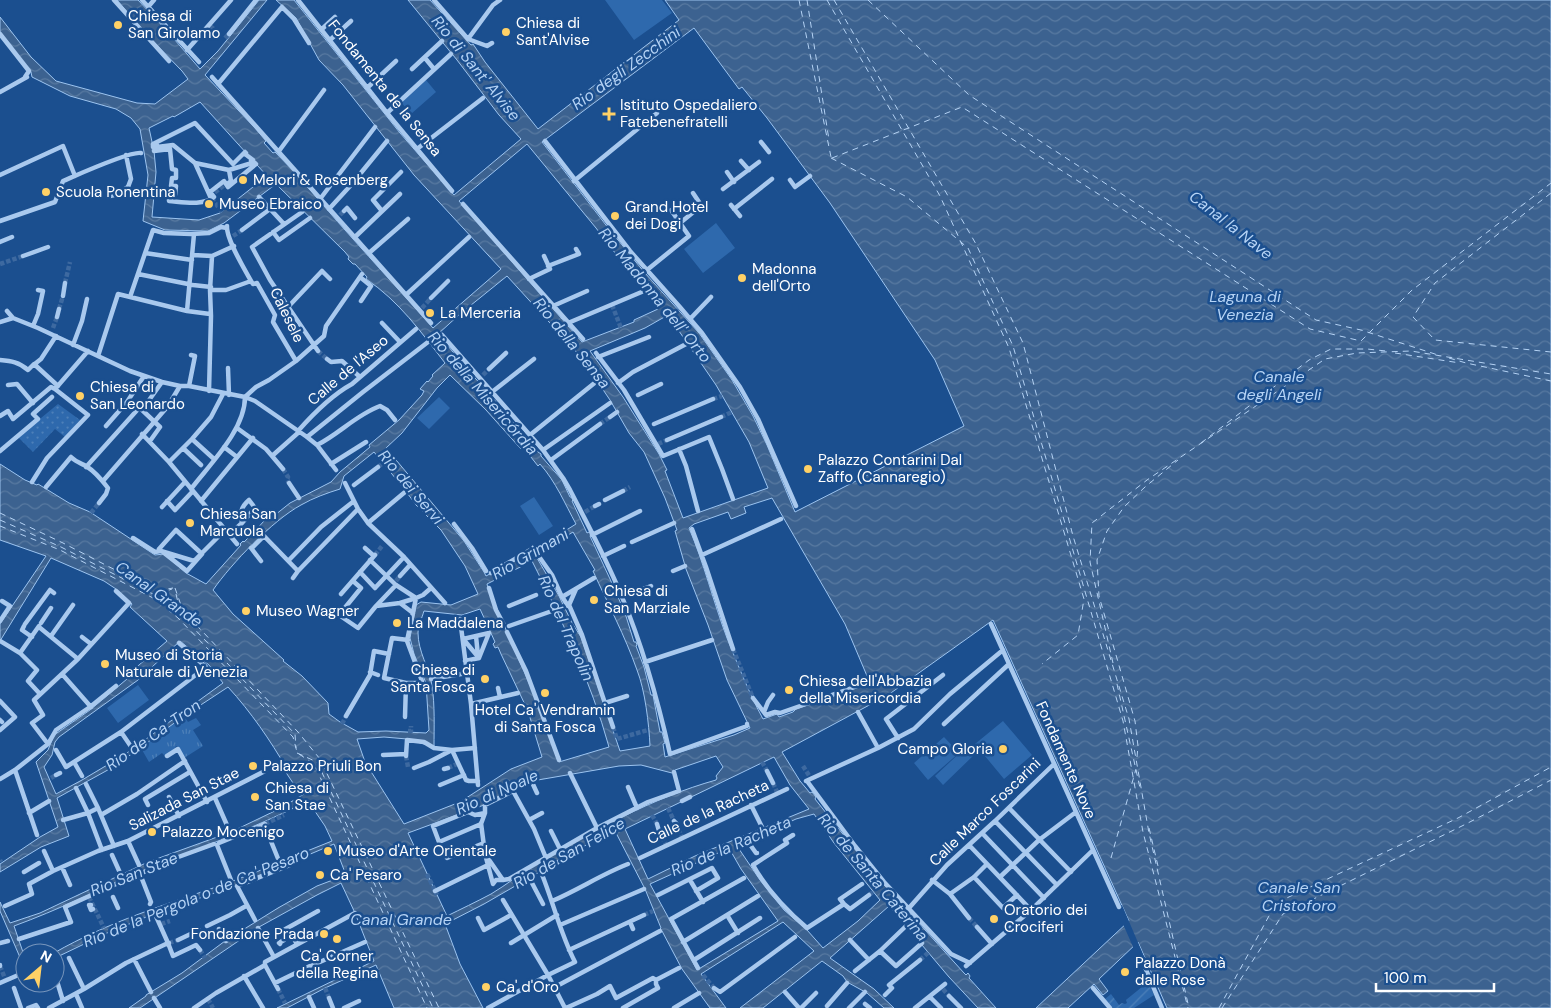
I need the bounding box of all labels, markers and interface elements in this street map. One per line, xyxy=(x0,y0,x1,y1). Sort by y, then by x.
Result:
place label: Chiesa di San Girolamo xyxy=(128,6,220,43)
water label: Rio di Sant' Alvise xyxy=(427,11,525,125)
place label: Chiesa di Sant'Alvise xyxy=(516,13,590,50)
street label: Fondamenta de la Sensa xyxy=(324,16,446,160)
marker: Chiesa di San Girolamo xyxy=(112,19,124,31)
water label: Rio degli Zecchini xyxy=(567,21,685,115)
marker: Chiesa di Sant'Alvise xyxy=(500,26,512,38)
place label: Istituto Ospedaliero Fatebenefratelli xyxy=(620,95,758,132)
marker: Istituto Ospedaliero Fatebenefratelli xyxy=(602,107,616,121)
place label: Melori & Rosenberg xyxy=(253,170,388,190)
marker: Melori & Rosenberg xyxy=(237,174,249,186)
place label: Scuola Ponentina xyxy=(56,182,175,202)
marker: Scuola Ponentina xyxy=(40,186,52,198)
water label: Canal la Nave xyxy=(1185,186,1277,264)
place label: Museo Ebraico xyxy=(219,194,322,214)
place label: Grand Hotel dei Dogi xyxy=(625,197,708,234)
marker: Museo Ebraico xyxy=(203,198,215,210)
marker: Grand Hotel dei Dogi xyxy=(609,210,621,222)
water label: Rio Madonna dell' Orto xyxy=(594,223,716,367)
place label: Madonna dell'Orto xyxy=(752,259,816,296)
marker: Madonna dell'Orto xyxy=(736,272,748,284)
street label: Calesele xyxy=(265,284,309,346)
water label: Laguna di Venezia xyxy=(1209,286,1282,325)
water label: Rio della Sensa xyxy=(529,293,615,393)
place label: La Merceria xyxy=(440,303,521,323)
marker: La Merceria xyxy=(424,307,436,319)
water label: Rio della Misericórdia xyxy=(423,326,543,460)
street label: Calle de l'Aseo xyxy=(303,330,393,410)
water label: Canale degli Angeli xyxy=(1237,366,1323,405)
place label: Chiesa di San Leonardo xyxy=(90,377,185,414)
marker: Chiesa di San Leonardo xyxy=(74,390,86,402)
water label: Rio dei Servi xyxy=(373,445,449,530)
place label: Palazzo Contarini Dal Zaffo (Cannaregio) xyxy=(818,450,962,487)
marker: Palazzo Contarini Dal Zaffo (Cannaregio) xyxy=(802,463,814,475)
place label: Chiesa San Marcuola xyxy=(200,504,277,541)
marker: Chiesa San Marcuola xyxy=(184,517,196,529)
water label: Rio Grimani xyxy=(488,523,573,584)
water label: Canal Grande xyxy=(111,556,207,632)
water label: Rio del Trapolin xyxy=(533,572,599,684)
place label: Chiesa di San Marziale xyxy=(604,581,690,618)
marker: Chiesa di San Marziale xyxy=(588,594,600,606)
place label: Museo Wagner xyxy=(256,601,360,621)
marker: Museo Wagner xyxy=(240,605,252,617)
place label: La Maddalena xyxy=(407,613,503,633)
marker: La Maddalena xyxy=(391,617,403,629)
place label: Museo di Storia Naturale di Venezia xyxy=(115,645,248,682)
marker: Museo di Storia Naturale di Venezia xyxy=(99,658,111,670)
place label: Chiesa di Santa Fosca xyxy=(391,660,475,697)
place label: Chiesa dell'Abbazia della Misericordia xyxy=(799,671,932,708)
marker: Chiesa di Santa Fosca xyxy=(479,673,491,685)
marker: Chiesa dell'Abbazia della Misericordia xyxy=(783,684,795,696)
marker: Hotel Ca' Vendramin di Santa Fosca xyxy=(539,687,551,699)
water label: Rio de Ca' Tron xyxy=(101,695,205,775)
street label: Fondamente Nove xyxy=(1031,698,1101,822)
place label: Hotel Ca' Vendramin di Santa Fosca xyxy=(475,700,615,737)
place label: Campo Gloria xyxy=(898,739,993,759)
marker: Campo Gloria xyxy=(997,743,1009,755)
street label: Calle Marco Foscarini xyxy=(925,753,1045,871)
place label: Palazzo Priuli Bon xyxy=(263,756,382,776)
marker: Palazzo Priuli Bon xyxy=(247,760,259,772)
street label: Salizada San Stae xyxy=(125,763,243,835)
water label: Rio di Noale xyxy=(453,765,541,819)
street label: Calle de la Racheta xyxy=(644,775,772,849)
place label: Chiesa di San Stae xyxy=(265,778,329,815)
marker: Chiesa di San Stae xyxy=(249,791,261,803)
water label: Rio de Santa Caterina xyxy=(813,809,933,946)
water label: Rio de la Racheta xyxy=(668,811,795,881)
water label: Rio de San Felice xyxy=(509,812,629,894)
place label: Palazzo Mocenigo xyxy=(162,822,285,842)
marker: Palazzo Mocenigo xyxy=(146,826,158,838)
place label: Museo d'Arte Orientale xyxy=(338,841,497,861)
water label: Rio de la Pergola o de Ca' Pesaro xyxy=(80,842,312,952)
marker: Museo d'Arte Orientale xyxy=(322,845,334,857)
water label: Rio San Stae xyxy=(87,847,181,901)
place label: Ca' Pesaro xyxy=(330,865,402,885)
marker: Ca' Pesaro xyxy=(314,869,326,881)
water label: Canale San Cristoforo xyxy=(1258,877,1340,916)
place label: Oratorio dei Crociferi xyxy=(1004,900,1087,937)
water label: Canal Grande xyxy=(350,909,452,930)
marker: Oratorio dei Crociferi xyxy=(988,913,1000,925)
place label: Fondazione Prada xyxy=(191,924,314,944)
marker: Fondazione Prada xyxy=(318,928,330,940)
marker: Ca' Corner della Regina xyxy=(331,933,343,945)
north arrow xyxy=(15,943,65,993)
text: N xyxy=(37,946,55,967)
place label: Ca' Corner della Regina xyxy=(296,946,378,983)
place label: Palazzo Donà dalle Rose xyxy=(1135,953,1226,990)
scale bar xyxy=(1376,960,1494,992)
marker: Palazzo Donà dalle Rose xyxy=(1119,966,1131,978)
text: 100 m xyxy=(1384,968,1427,988)
place label: Ca' d'Oro xyxy=(496,977,559,997)
marker: Ca' d'Oro xyxy=(480,981,492,993)

